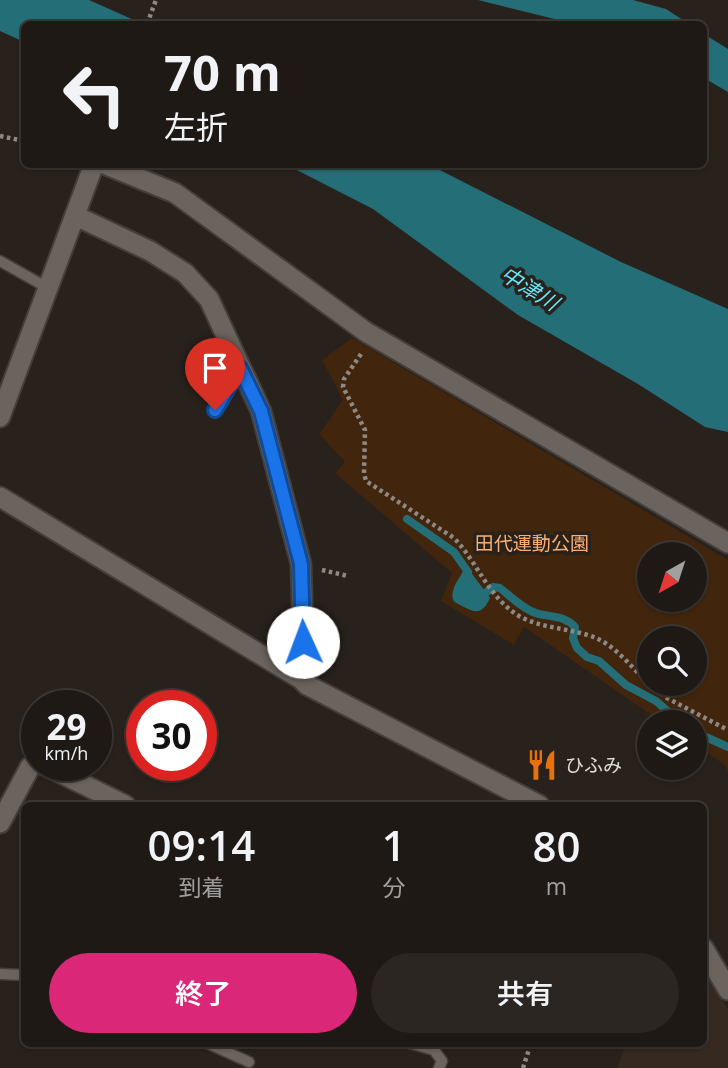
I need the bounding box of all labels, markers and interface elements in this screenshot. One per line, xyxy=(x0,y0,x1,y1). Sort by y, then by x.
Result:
text: 70 m xyxy=(164,39,281,105)
icon: left xyxy=(49,49,140,140)
text: 左折 xyxy=(164,105,228,148)
water label: 中津川 xyxy=(496,259,566,318)
pin xyxy=(185,338,245,410)
icon: arrive xyxy=(196,349,234,387)
park label: 田代運動公園 xyxy=(475,530,589,556)
north arrow xyxy=(637,542,707,612)
map controls xyxy=(637,542,707,780)
position arrow xyxy=(266,605,340,679)
button: search xyxy=(637,626,707,696)
speed limit sign: 30 xyxy=(126,690,217,781)
text: 29 xyxy=(46,703,87,750)
button: layers xyxy=(637,710,707,780)
text: km/h xyxy=(45,741,88,765)
restaurant icon: ひふみ xyxy=(525,748,559,782)
place label: ひふみ xyxy=(565,752,622,778)
text: 09:14 xyxy=(148,816,255,873)
text: 1 xyxy=(382,816,406,873)
text: 80 xyxy=(532,817,580,874)
text: m xyxy=(546,870,567,902)
text: 到着 xyxy=(178,871,224,903)
text: 分 xyxy=(382,871,405,903)
button: 終了 xyxy=(49,953,357,1033)
button: 共有 xyxy=(371,953,679,1033)

